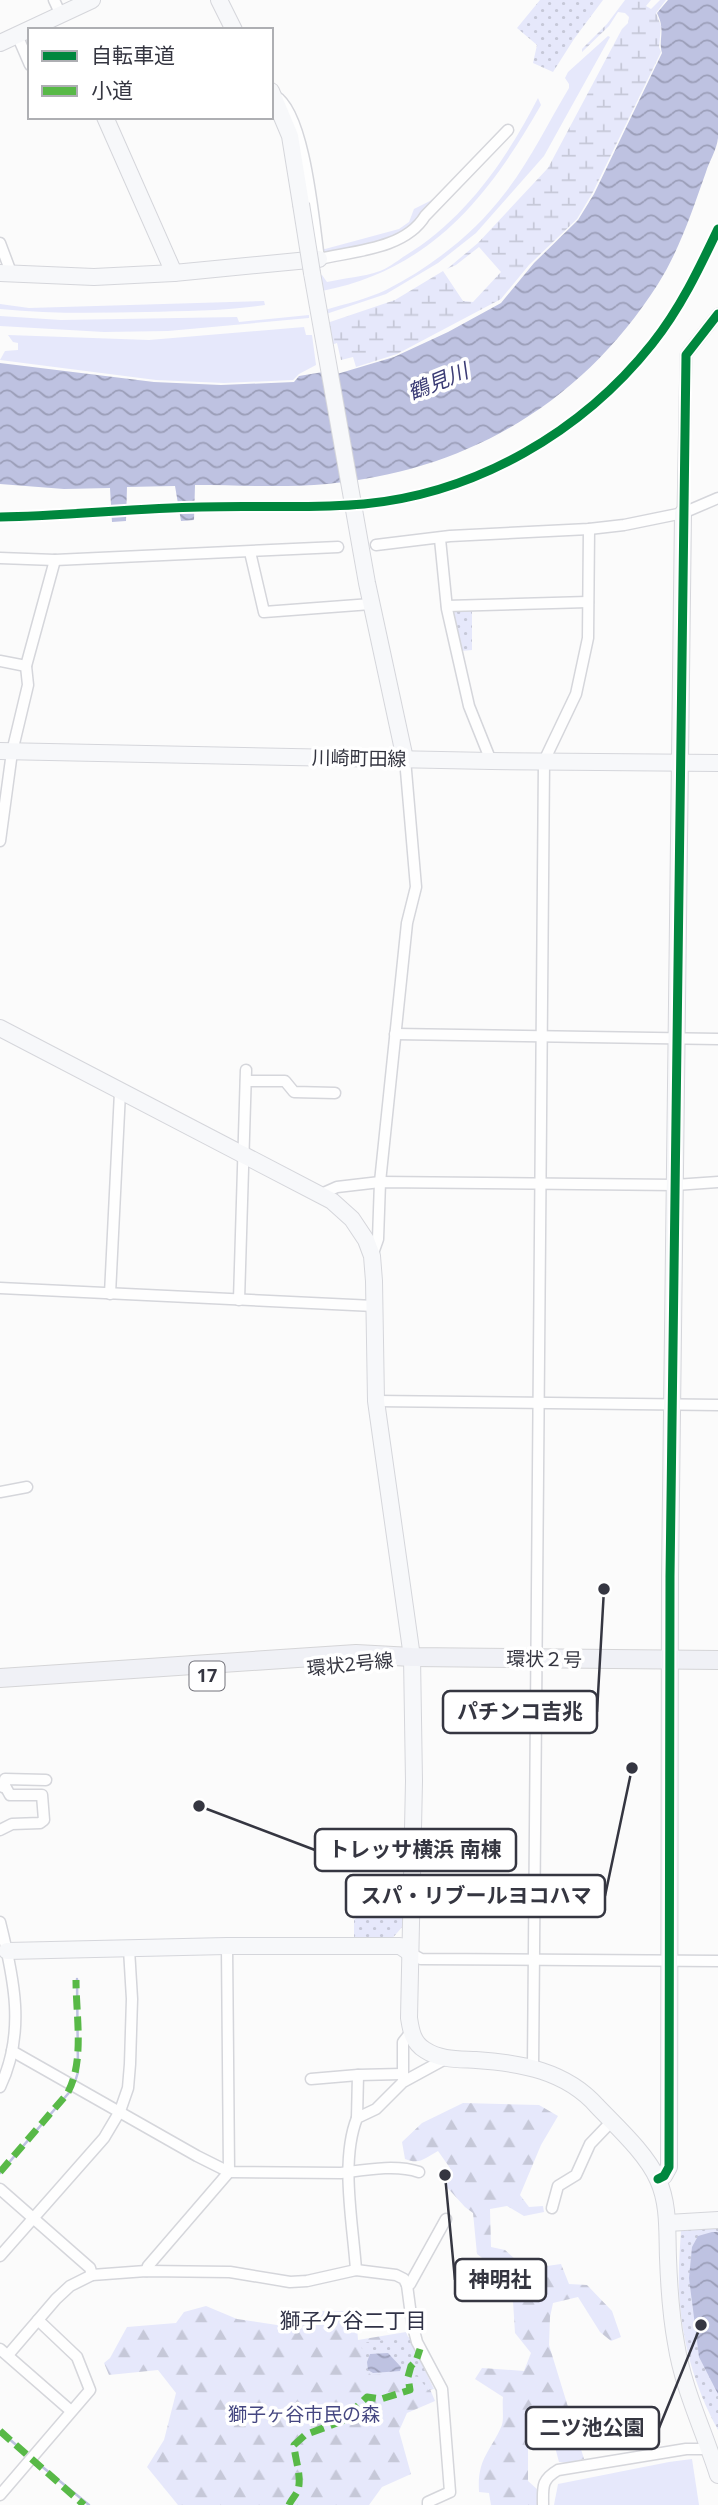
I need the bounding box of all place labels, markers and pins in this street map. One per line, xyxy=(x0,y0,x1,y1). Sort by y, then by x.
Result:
callout: パチンコ吉兆 xyxy=(443,1691,597,1733)
callout: トレッサ横浜 南棟 xyxy=(315,1829,516,1871)
callout: スパ・リブールヨコハマ xyxy=(346,1875,605,1917)
callout: 神明社 xyxy=(455,2259,546,2301)
callout: 二ツ池公園 xyxy=(526,2407,659,2449)

